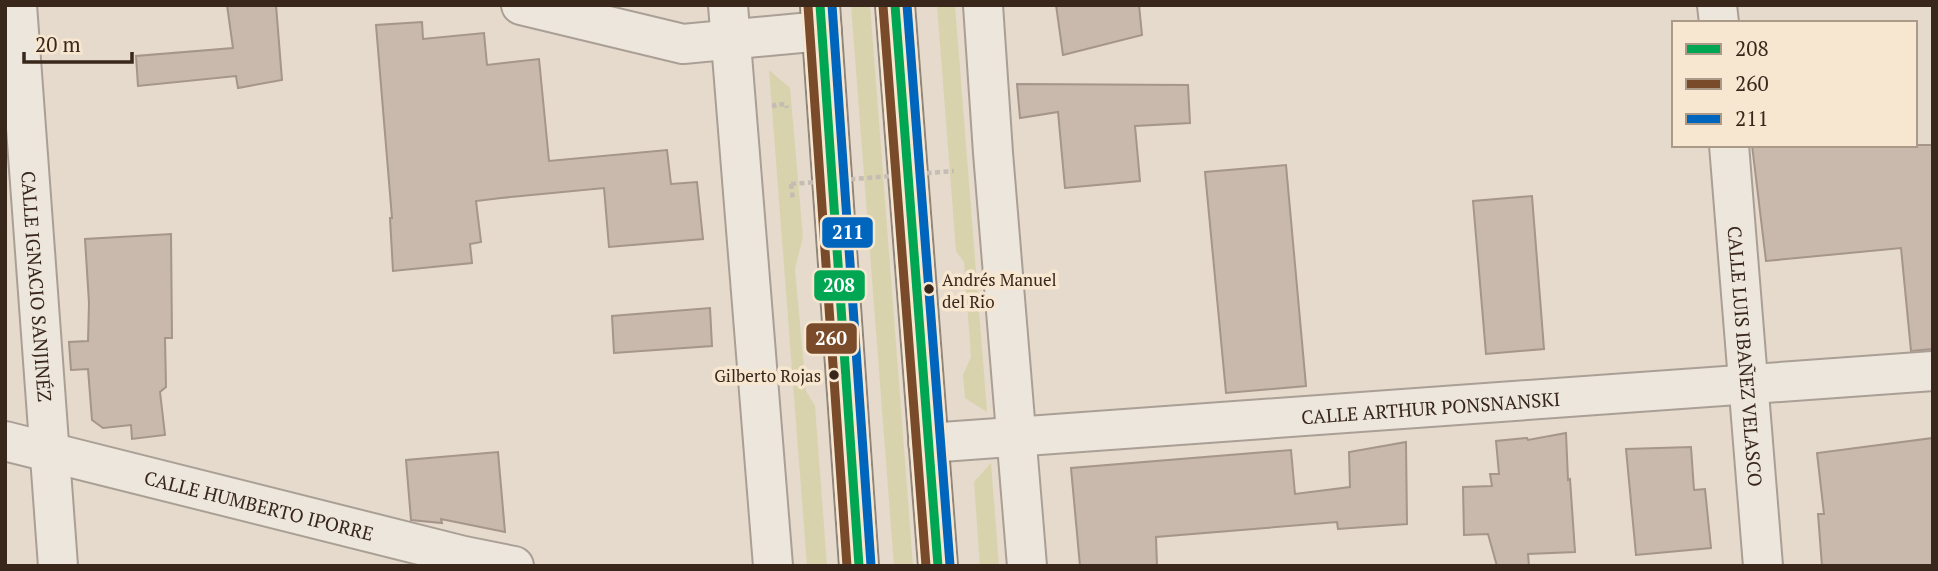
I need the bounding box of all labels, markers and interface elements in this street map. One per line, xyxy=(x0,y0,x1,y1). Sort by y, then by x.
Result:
scale bar xyxy=(24,21,133,65)
legend xyxy=(1672,21,1917,147)
text: 20 m xyxy=(35,30,81,58)
text: 208 xyxy=(1735,34,1769,62)
text: 260 xyxy=(1735,69,1769,97)
text: 211 xyxy=(1735,104,1769,132)
street label: CALLE IGNACIO SANJINÉZ xyxy=(17,170,58,403)
line badge: 211 xyxy=(821,216,874,249)
text: 211 xyxy=(832,219,864,244)
street label: CALLE LUIS IBAÑEZ VELASCO xyxy=(1723,225,1769,488)
place label: Andrés Manuel del Rio xyxy=(942,268,1057,313)
line badge: 208 xyxy=(813,269,866,302)
text: 208 xyxy=(823,272,855,297)
marker: Andrés Manuel del Rio xyxy=(922,282,936,296)
line badge: 260 xyxy=(805,322,858,355)
text: 260 xyxy=(815,325,847,350)
place label: Gilberto Rojas xyxy=(714,364,821,387)
marker: Gilberto Rojas xyxy=(827,368,841,382)
street label: CALLE ARTHUR PONSNANSKI xyxy=(1300,385,1561,429)
street label: CALLE HUMBERTO IPORRE xyxy=(142,464,376,545)

